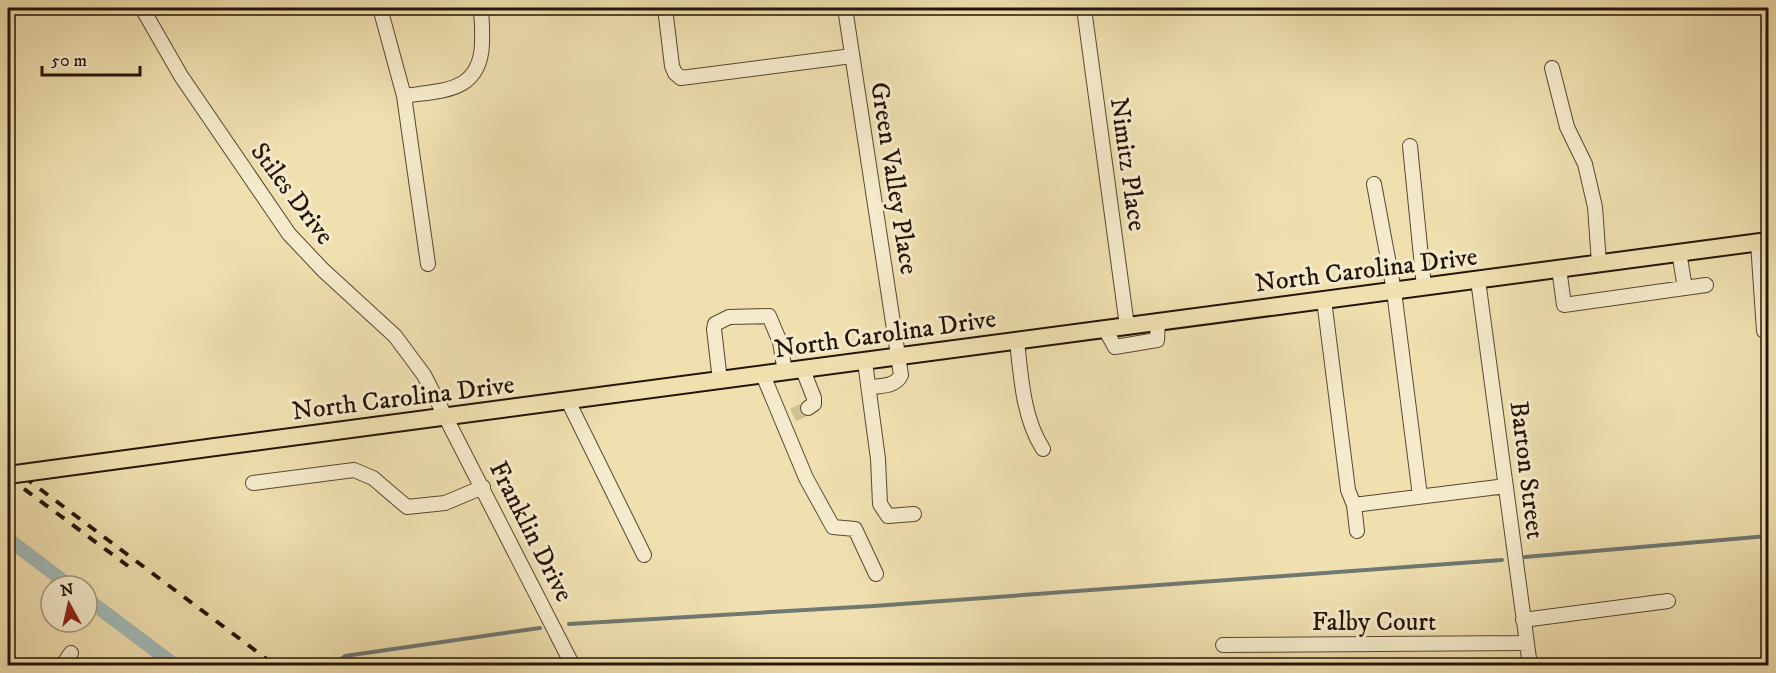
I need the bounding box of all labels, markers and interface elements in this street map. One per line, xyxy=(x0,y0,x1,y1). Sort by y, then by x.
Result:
scale bar xyxy=(42,39,140,77)
text: 50 m xyxy=(51,50,87,72)
street label: Green Valley Place xyxy=(862,80,925,277)
street label: Nimitz Place xyxy=(1102,95,1153,233)
street label: Stiles Drive xyxy=(243,136,341,251)
street label: North Carolina Drive xyxy=(1253,240,1479,300)
street label: North Carolina Drive xyxy=(772,303,998,366)
street label: North Carolina Drive xyxy=(290,368,516,428)
street label: Barton Street xyxy=(1502,399,1551,541)
street label: Franklin Drive xyxy=(481,456,580,608)
north arrow xyxy=(39,574,99,634)
text: N xyxy=(59,579,75,601)
street label: Falby Court xyxy=(1312,606,1436,639)

